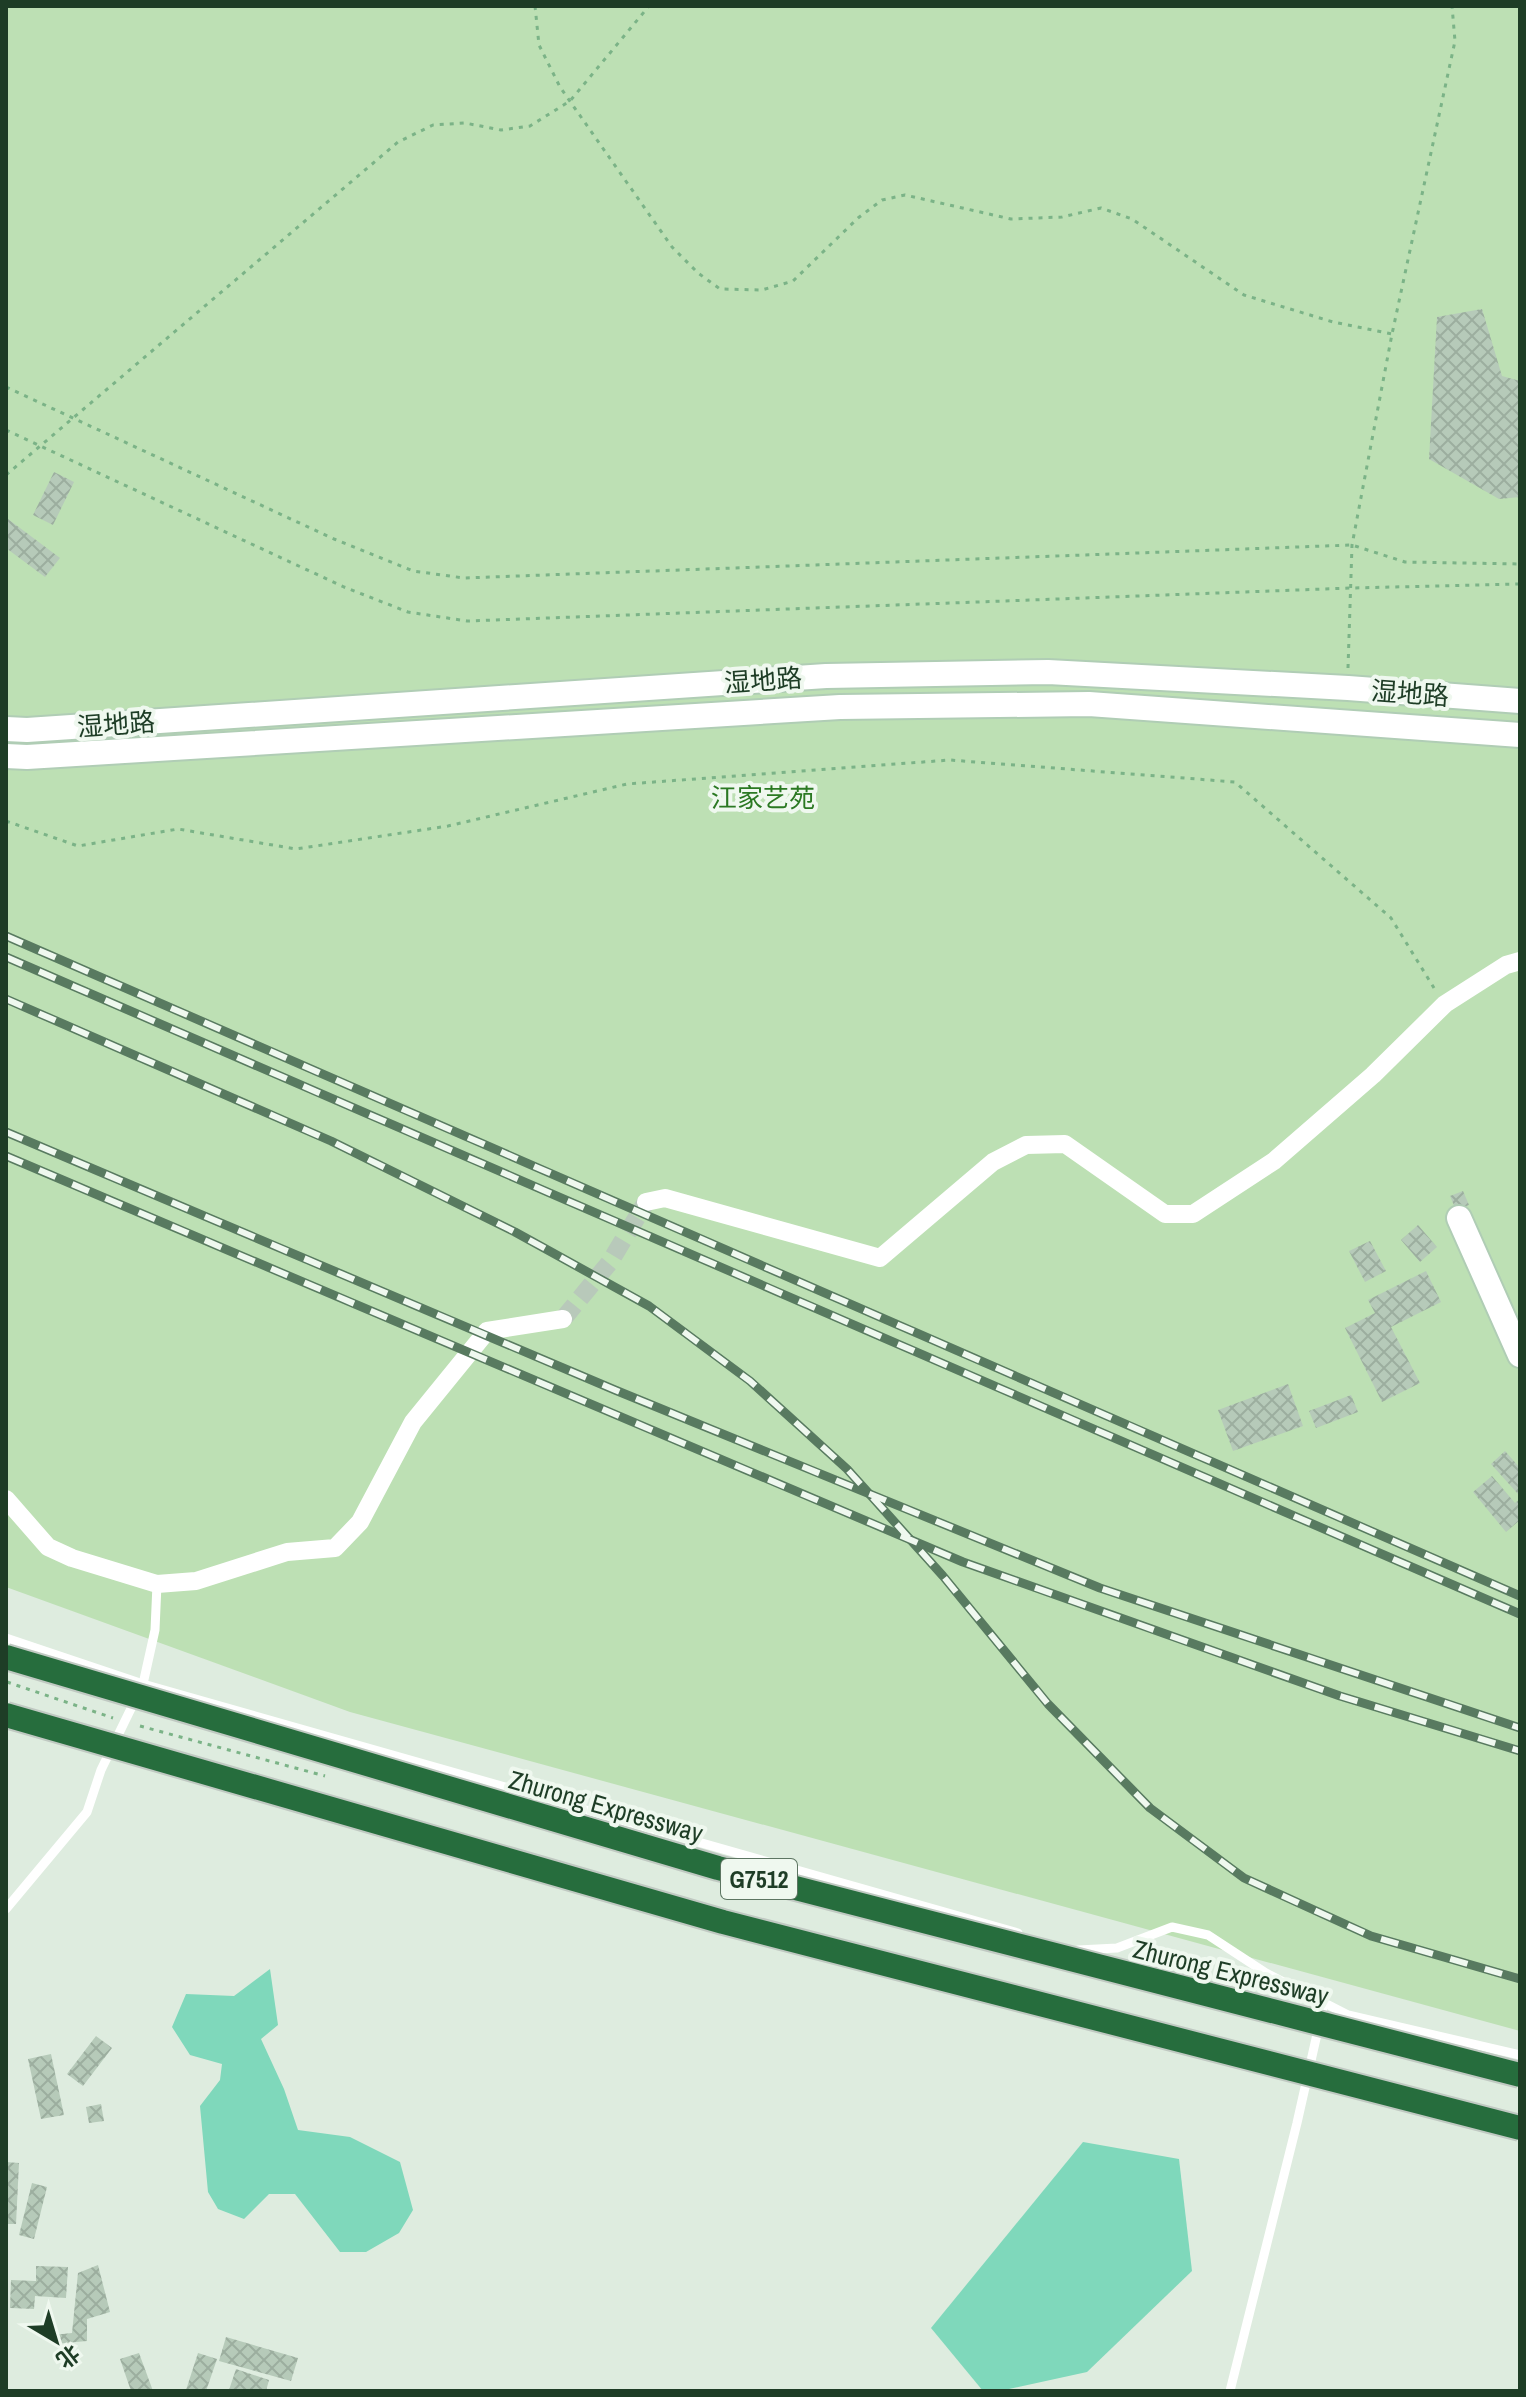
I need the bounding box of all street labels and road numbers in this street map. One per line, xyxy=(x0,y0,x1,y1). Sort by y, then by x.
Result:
street label: 湿地路 xyxy=(723,660,803,700)
street label: 湿地路 xyxy=(1370,673,1450,713)
street label: 湿地路 xyxy=(76,704,156,744)
street label: Zhurong Expressway xyxy=(505,1762,707,1851)
road number: G7512 xyxy=(721,1859,797,1899)
street label: Zhurong Expressway xyxy=(1130,1931,1333,2013)

